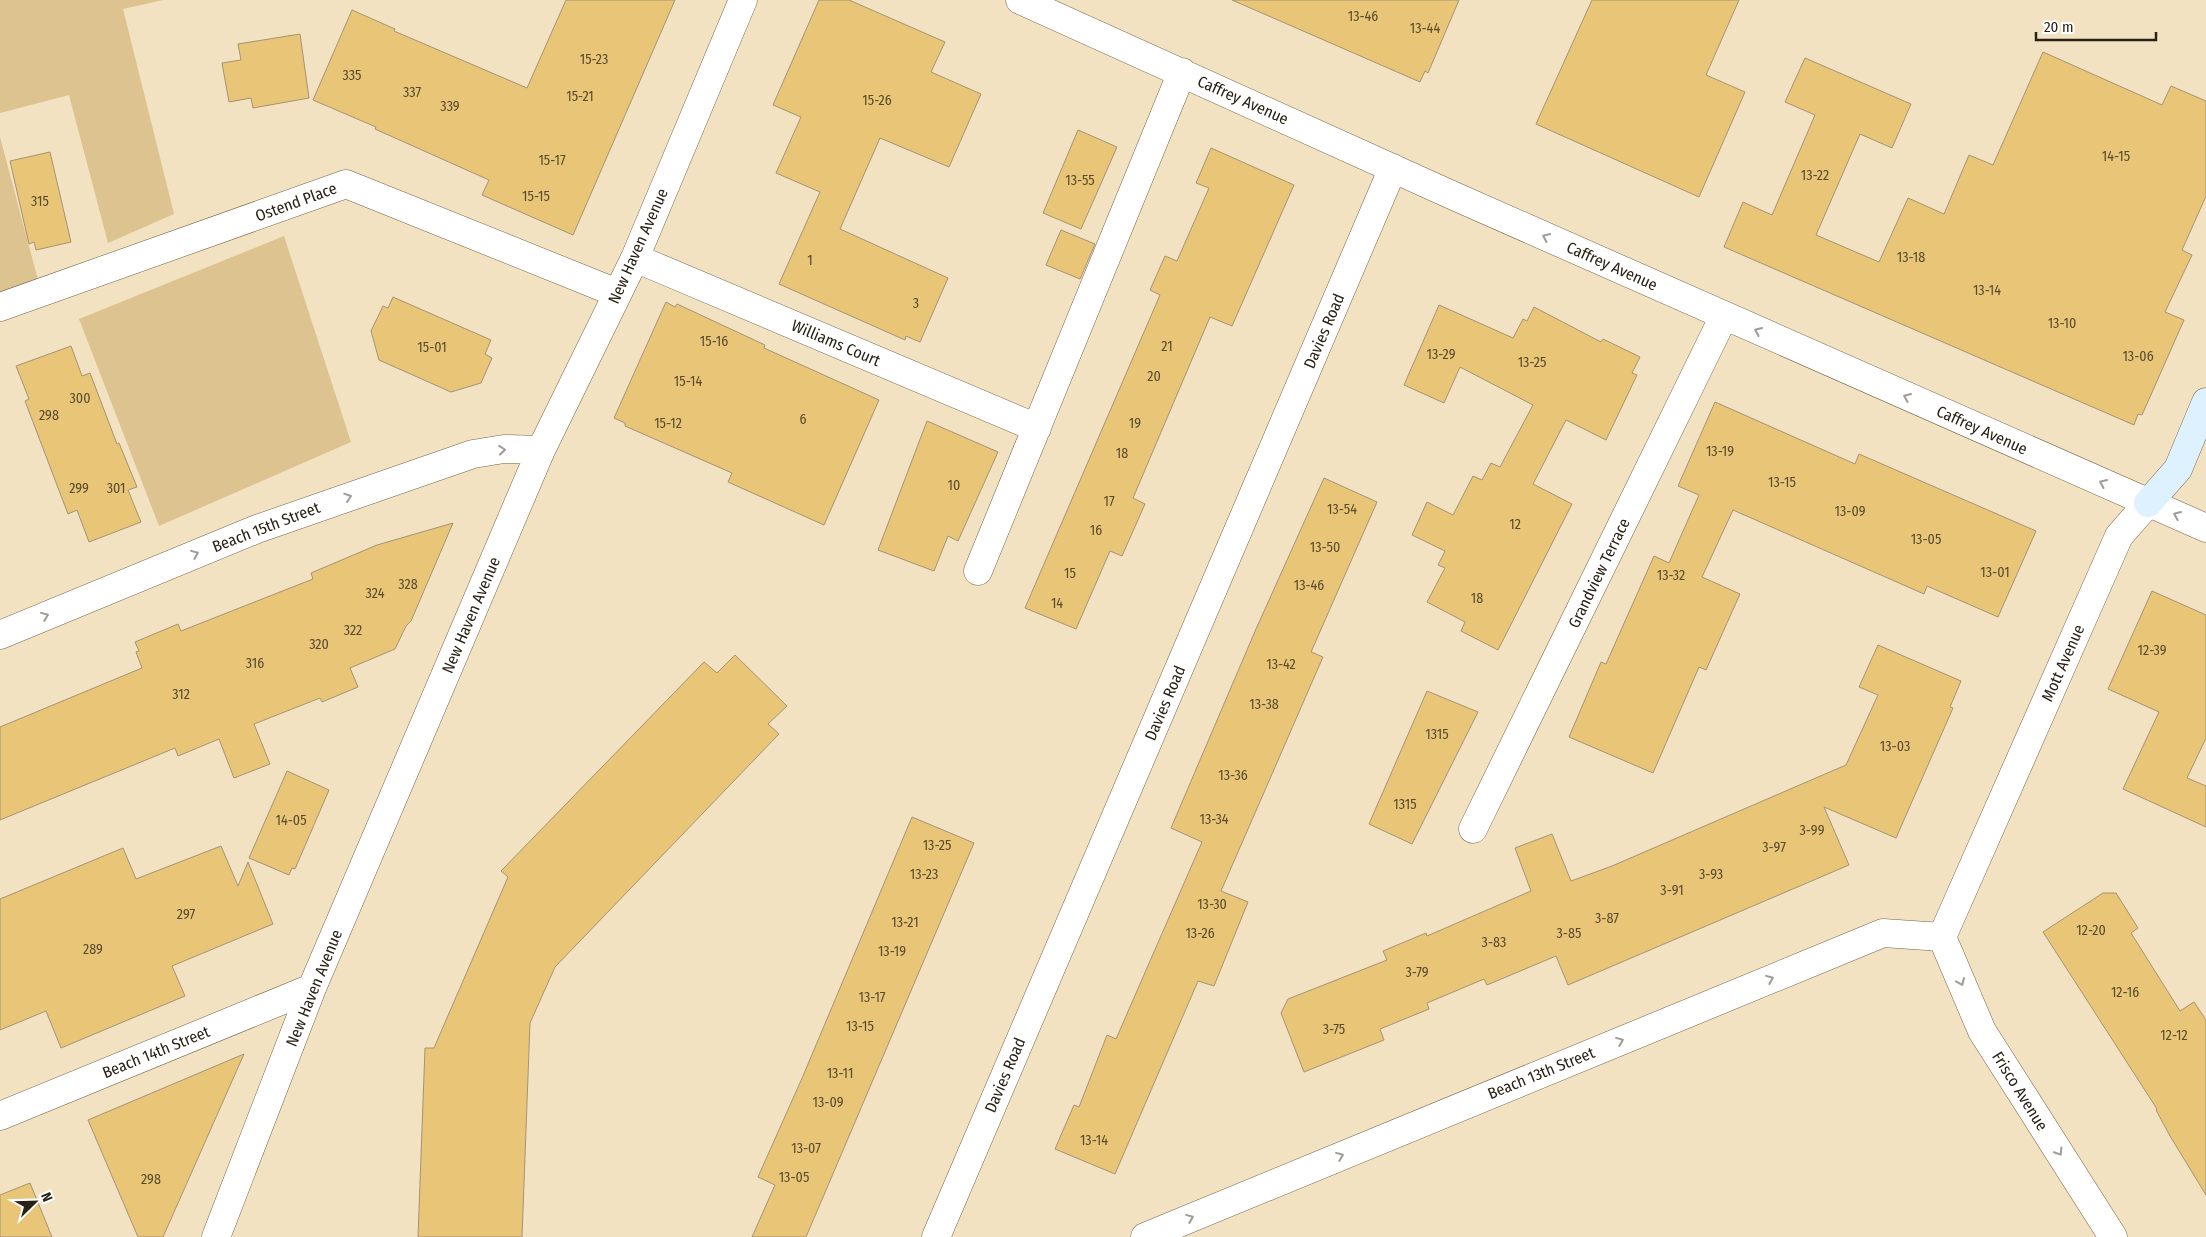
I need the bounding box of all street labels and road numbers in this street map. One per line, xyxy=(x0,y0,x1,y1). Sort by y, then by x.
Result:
street label: Caffrey Avenue xyxy=(1195,71,1292,129)
street label: Ostend Place xyxy=(253,178,339,225)
street label: New Haven Avenue xyxy=(604,185,672,307)
street label: Caffrey Avenue xyxy=(1564,237,1661,295)
street label: Davies Road xyxy=(1300,291,1348,371)
street label: Williams Court xyxy=(789,316,884,371)
street label: Caffrey Avenue xyxy=(1934,401,2031,459)
street label: Beach 15th Street xyxy=(210,497,323,556)
street label: Grandview Terrace xyxy=(1564,515,1634,631)
street label: New Haven Avenue xyxy=(438,554,504,676)
street label: Mott Avenue xyxy=(2038,622,2088,704)
street label: Davies Road xyxy=(1141,663,1189,743)
street label: New Haven Avenue xyxy=(282,927,346,1049)
street label: Beach 14th Street xyxy=(100,1022,213,1082)
street label: Davies Road xyxy=(981,1035,1029,1115)
street label: Beach 13th Street xyxy=(1485,1043,1598,1103)
street label: Frisco Avenue xyxy=(1988,1048,2052,1134)

